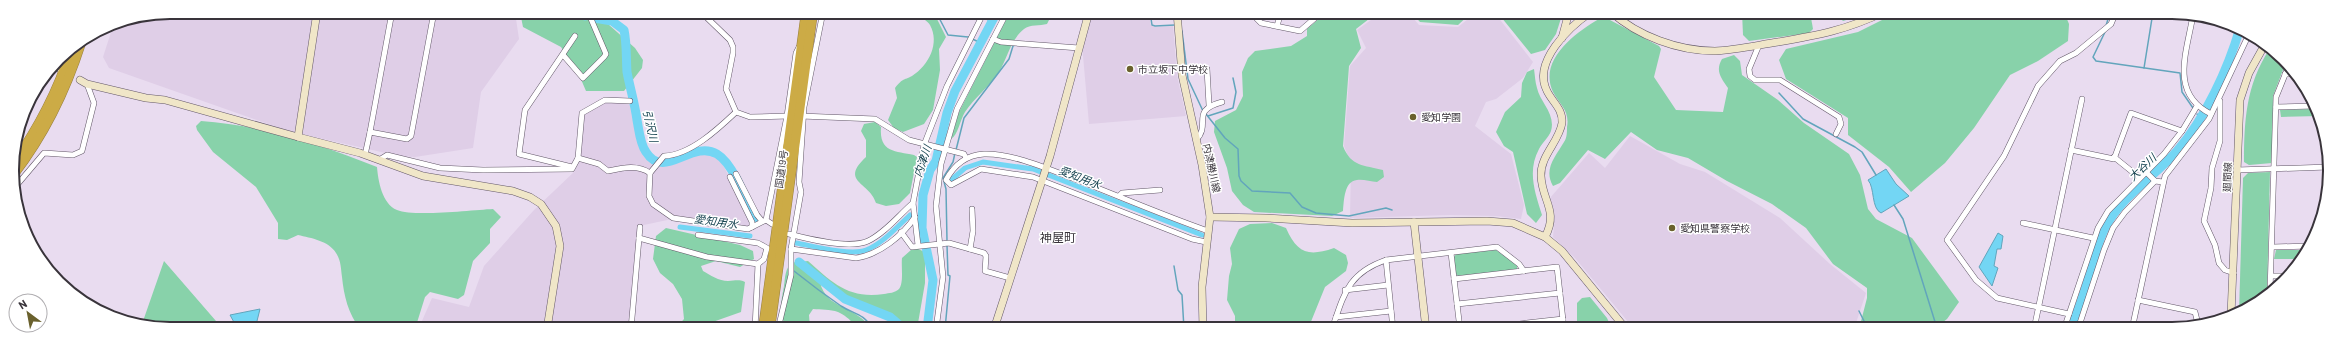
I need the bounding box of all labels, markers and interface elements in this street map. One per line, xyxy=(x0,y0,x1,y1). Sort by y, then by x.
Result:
place label: 市立坂下中学校 xyxy=(1138,63,1208,75)
marker: 市立坂下中学校 xyxy=(1125,64,1135,74)
water label: 引沢川 xyxy=(641,108,661,145)
place label: 愛知学園 xyxy=(1421,111,1461,123)
marker: 愛知学園 xyxy=(1408,112,1418,122)
water label: 内津川 xyxy=(910,142,934,179)
street label: 内津勝川線 xyxy=(1201,142,1223,194)
street label: 国道19号 xyxy=(772,149,790,189)
water label: 大谷川 xyxy=(2125,150,2159,183)
street label: 廻間線 xyxy=(2220,162,2234,192)
water label: 愛知用水 xyxy=(1057,163,1104,191)
water label: 愛知用水 xyxy=(693,212,740,231)
place label: 愛知県警察学校 xyxy=(1680,222,1750,234)
marker: 愛知県警察学校 xyxy=(1667,223,1677,233)
district label: 神屋町 xyxy=(1040,230,1076,244)
north arrow xyxy=(8,293,48,333)
text: N xyxy=(16,297,29,312)

